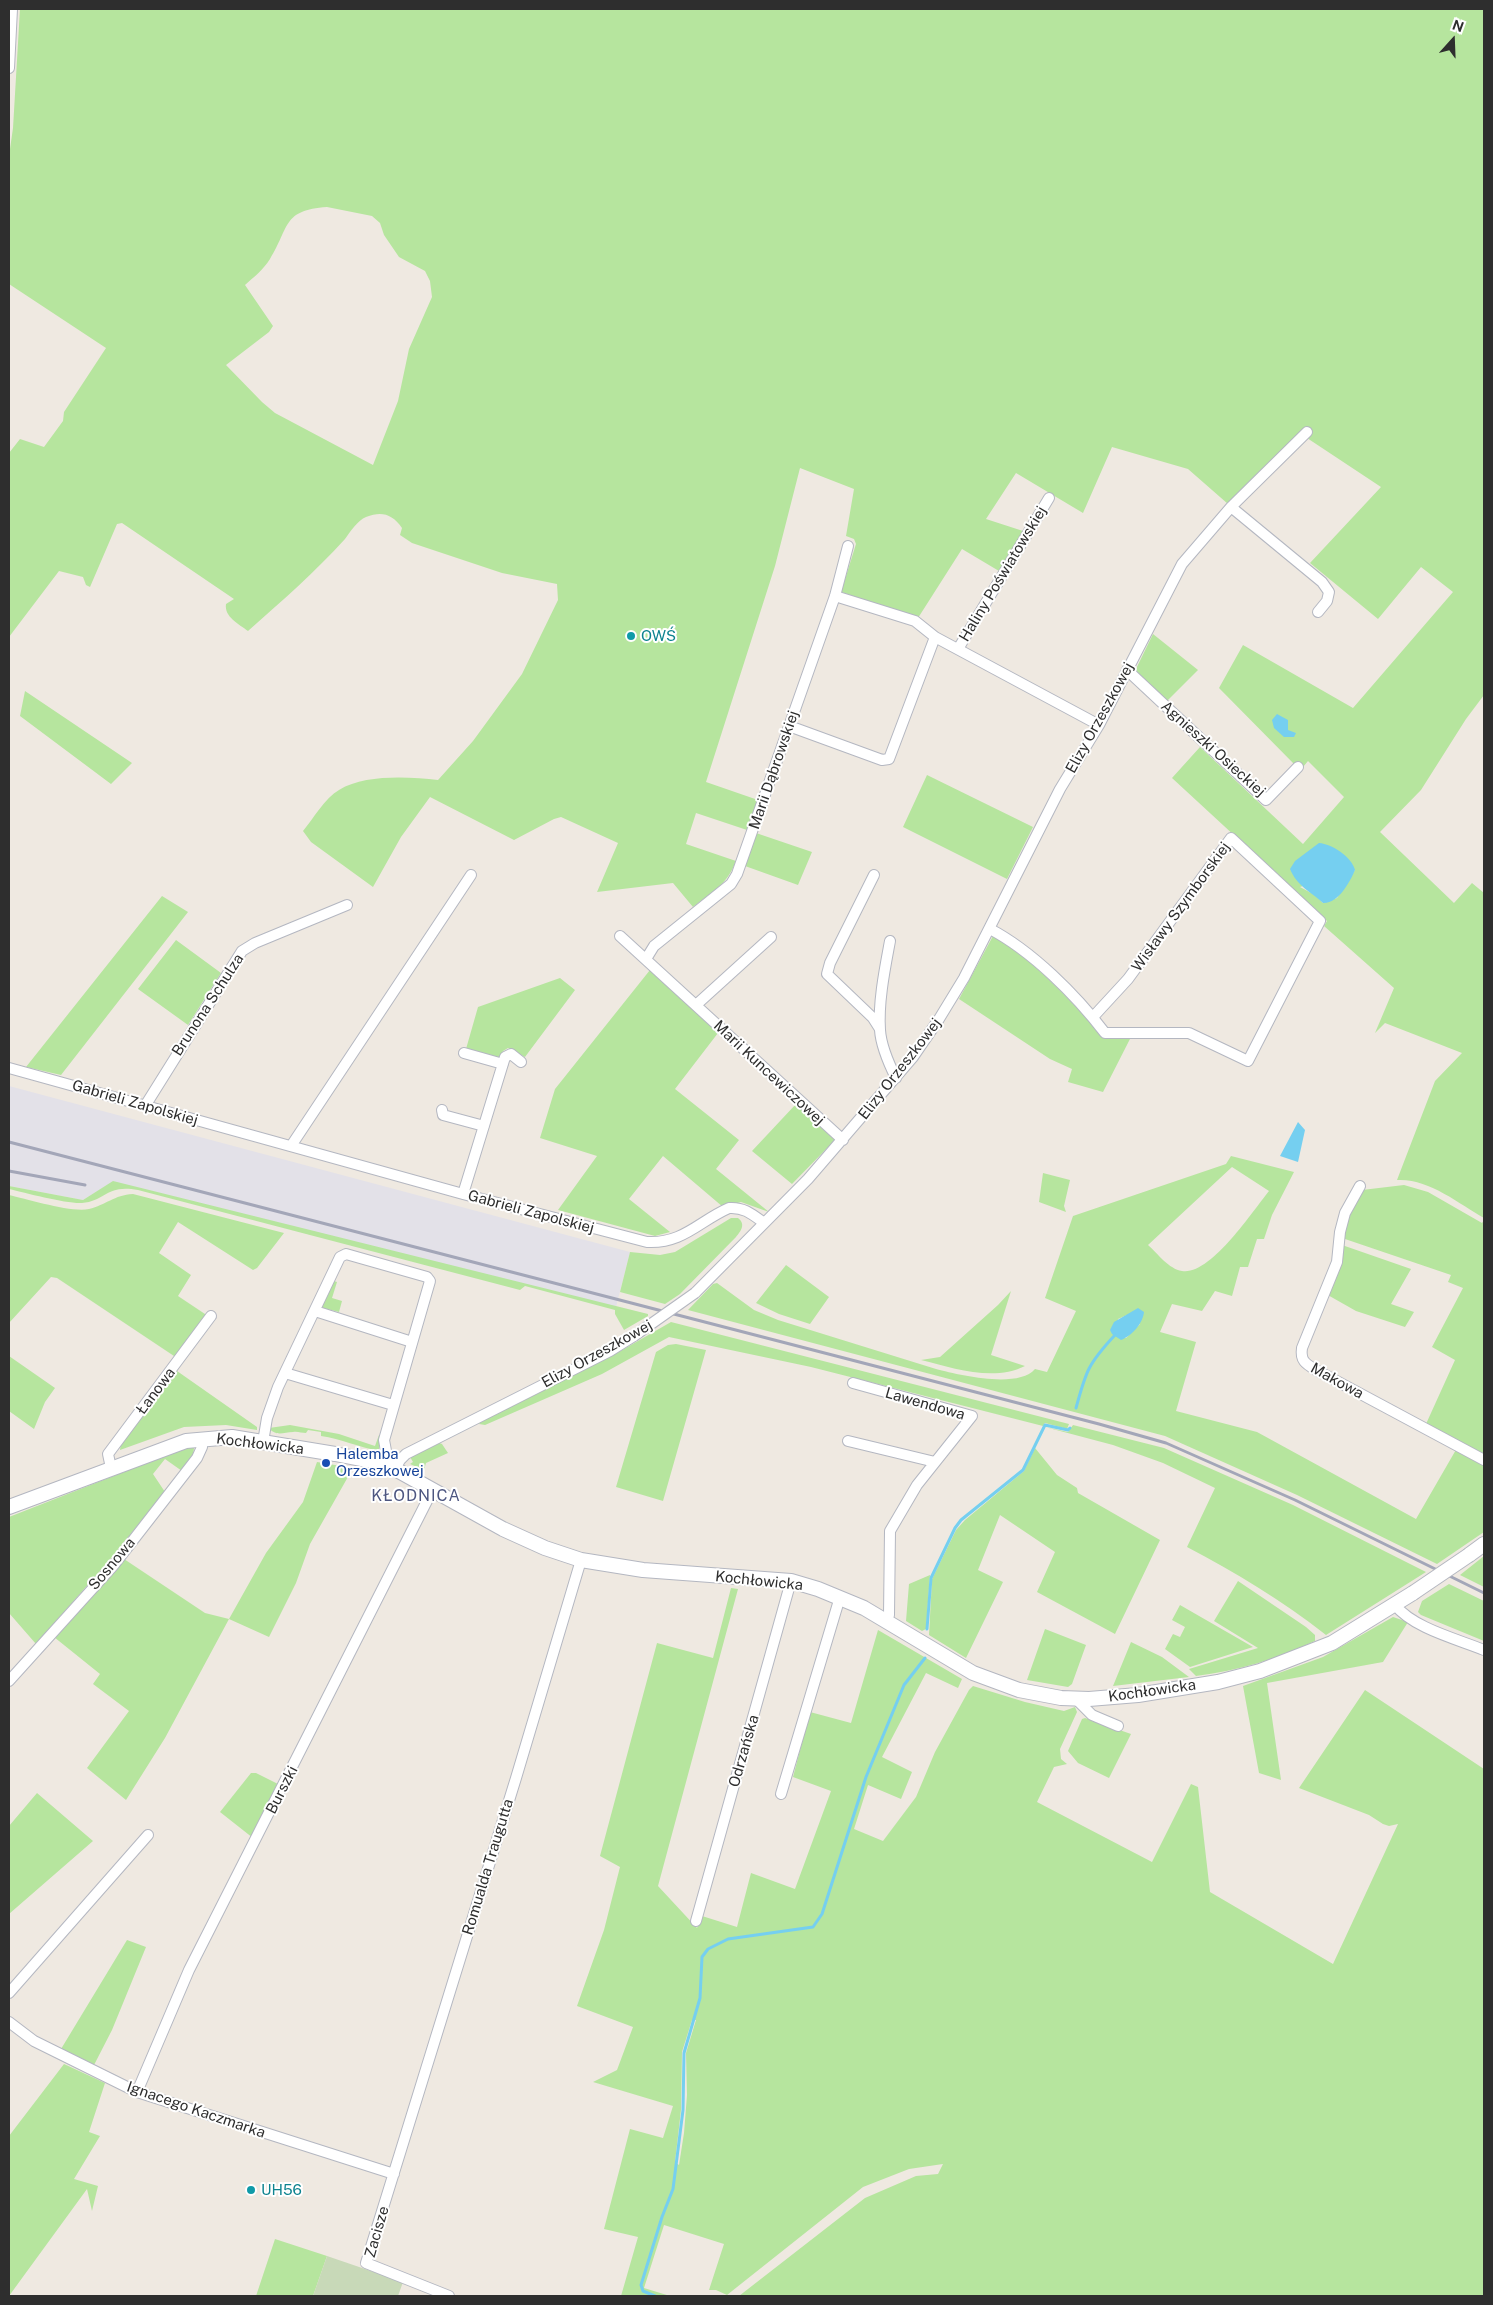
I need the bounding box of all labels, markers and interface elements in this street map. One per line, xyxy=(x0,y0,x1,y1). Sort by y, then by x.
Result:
north arrow xyxy=(1428,15,1478,65)
text: N xyxy=(1450,17,1466,35)
street label: Haliny Poświatowskiej xyxy=(955,503,1051,645)
place label: OWŚ xyxy=(641,627,676,645)
marker: OWŚ xyxy=(625,630,637,642)
street label: Elizy Orzeszkowej xyxy=(1062,660,1138,776)
street label: Agnieszki Osieckiej xyxy=(1157,697,1269,801)
street label: Marii Dąbrowskiej xyxy=(745,708,803,832)
street label: Wisławy Szymborskiej xyxy=(1128,839,1234,975)
street label: Brunona Schulza xyxy=(168,951,248,1059)
street label: Elizy Orzeszkowej xyxy=(855,1015,945,1123)
street label: Marii Kuncewiczowej xyxy=(710,1017,828,1129)
street label: Gabrieli Zapolskiej xyxy=(70,1076,200,1130)
street label: Gabrieli Zapolskiej xyxy=(466,1186,596,1238)
street label: Elizy Orzeszkowej xyxy=(539,1316,655,1392)
street label: Makowa xyxy=(1307,1359,1367,1403)
street label: Łanowa xyxy=(133,1364,179,1418)
street label: Lawendowa xyxy=(883,1384,967,1424)
street label: Kochłowicka xyxy=(215,1430,305,1458)
place label: Halemba Orzeszkowej xyxy=(336,1445,424,1480)
marker: Halemba Orzeszkowej xyxy=(320,1457,332,1469)
district label: KŁODNICA xyxy=(370,1486,462,1506)
street label: Sosnowa xyxy=(85,1534,139,1594)
street label: Kochłowicka xyxy=(714,1567,804,1595)
street label: Kochłowicka xyxy=(1107,1676,1197,1706)
street label: Odrzańska xyxy=(725,1713,763,1789)
street label: Burszki xyxy=(262,1763,302,1817)
street label: Romualda Traugutta xyxy=(459,1797,517,1937)
street label: Ignacego Kaczmarka xyxy=(124,2078,268,2142)
place label: UH56 xyxy=(261,2181,302,2199)
marker: UH56 xyxy=(245,2184,257,2196)
street label: Zacisze xyxy=(361,2204,393,2260)

